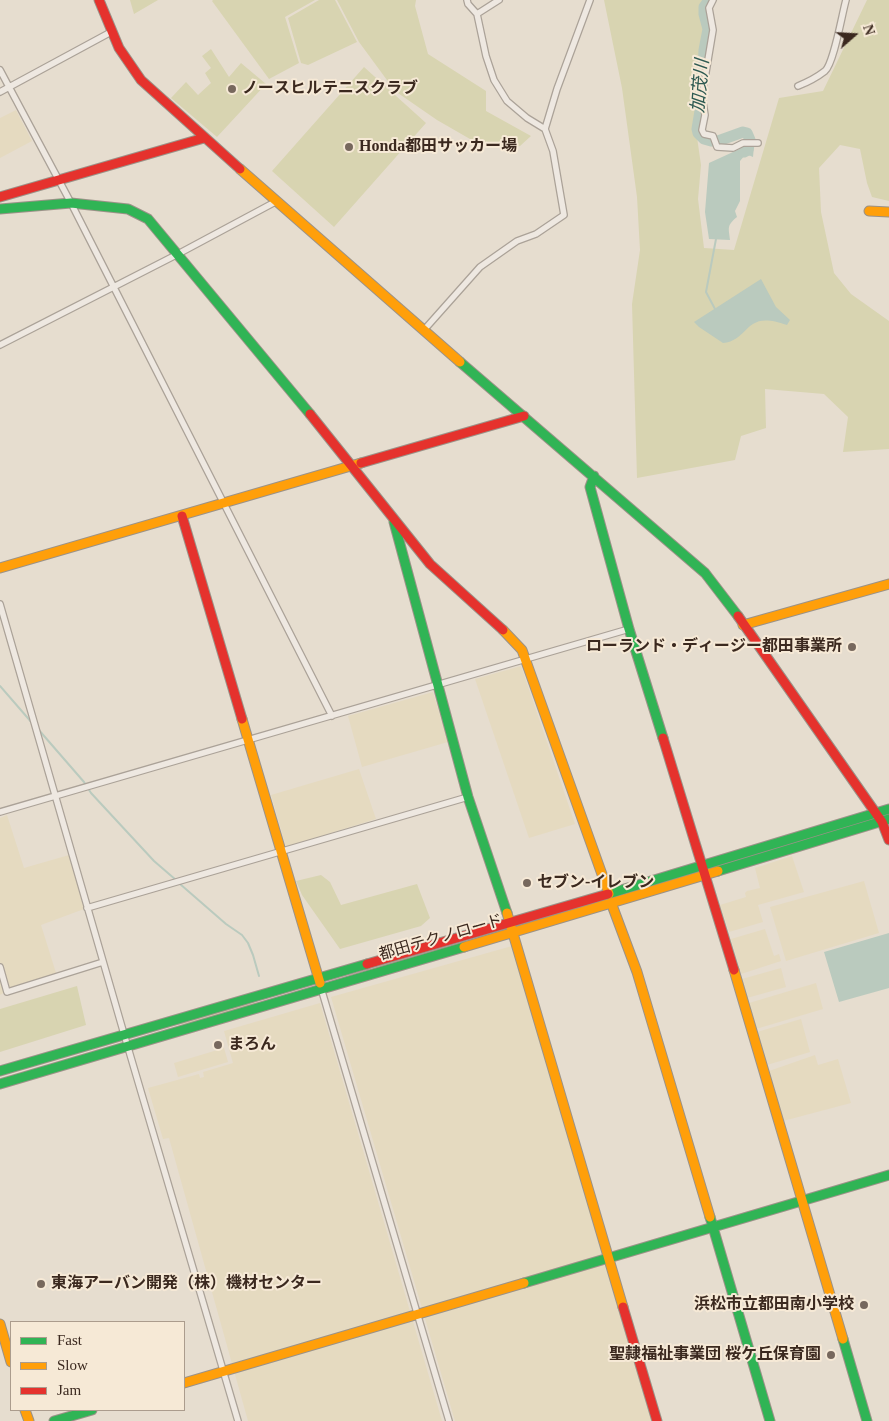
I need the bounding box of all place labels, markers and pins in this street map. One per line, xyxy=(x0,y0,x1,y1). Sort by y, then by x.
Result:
place label: ノースヒルテニスクラブ xyxy=(242,79,418,99)
marker: ノースヒルテニスクラブ xyxy=(226,83,238,95)
place label: Honda都田サッカー場 xyxy=(359,137,517,157)
marker: Honda都田サッカー場 xyxy=(343,141,355,153)
place label: ローランド・ディージー都田事業所 xyxy=(586,637,842,657)
marker: ローランド・ディージー都田事業所 xyxy=(846,641,858,653)
place label: セブン-イレブン xyxy=(537,873,654,893)
marker: セブン-イレブン xyxy=(521,877,533,889)
place label: まろん xyxy=(228,1035,276,1055)
marker: まろん xyxy=(212,1039,224,1051)
place label: 東海アーバン開発（株）機材センター xyxy=(51,1274,322,1294)
marker: 東海アーバン開発（株）機材センター xyxy=(35,1278,47,1290)
place label: 浜松市立都田南小学校 xyxy=(694,1295,854,1315)
marker: 浜松市立都田南小学校 xyxy=(858,1299,870,1311)
place label: 聖隷福祉事業団 桜ケ丘保育園 xyxy=(609,1345,821,1365)
marker: 聖隷福祉事業団 桜ケ丘保育園 xyxy=(825,1349,837,1361)

